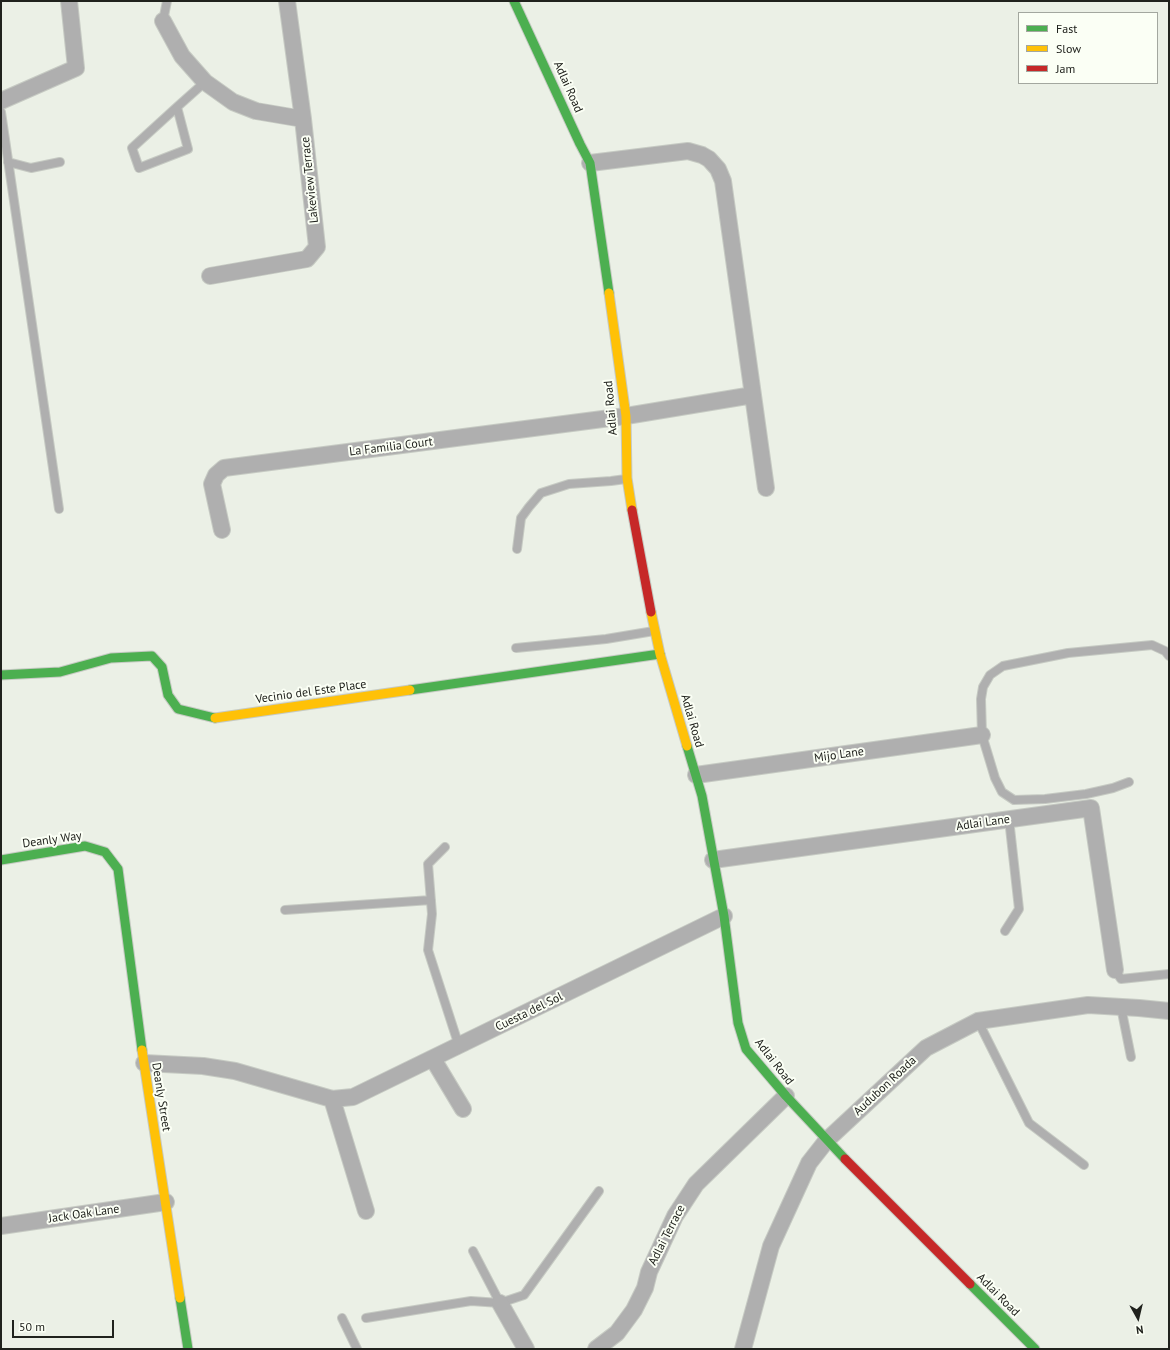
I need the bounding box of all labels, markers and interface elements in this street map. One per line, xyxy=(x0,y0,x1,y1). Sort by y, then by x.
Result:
legend xyxy=(1018,12,1158,84)
text: Fast xyxy=(1056,21,1077,36)
text: Slow xyxy=(1056,41,1081,56)
street label: Adlai Road xyxy=(550,59,586,115)
text: Jam xyxy=(1056,61,1075,76)
street label: Lakeview Terrace xyxy=(298,136,322,224)
street label: Adlai Road xyxy=(601,380,621,436)
street label: La Familia Court xyxy=(348,435,434,459)
street label: Vecinio del Este Place xyxy=(255,677,367,707)
street label: Adlai Road xyxy=(678,693,706,749)
street label: Mijo Lane xyxy=(813,744,865,766)
street label: Adlai Lane xyxy=(955,812,1011,834)
street label: Deanly Way xyxy=(21,829,83,851)
street label: Cuesta del Sol xyxy=(493,990,565,1034)
street label: Adlai Road xyxy=(751,1036,797,1088)
street label: Audubon Roada xyxy=(851,1053,919,1119)
street label: Deanly Street xyxy=(148,1062,174,1132)
street label: Jack Oak Lane xyxy=(48,1202,120,1226)
street label: Adlai Terrace xyxy=(646,1202,688,1268)
street label: Adlai Road xyxy=(974,1271,1022,1319)
north arrow xyxy=(1118,1298,1158,1338)
scale bar xyxy=(14,1312,116,1338)
text: 50 m xyxy=(19,1319,45,1334)
text: N xyxy=(1135,1322,1144,1337)

